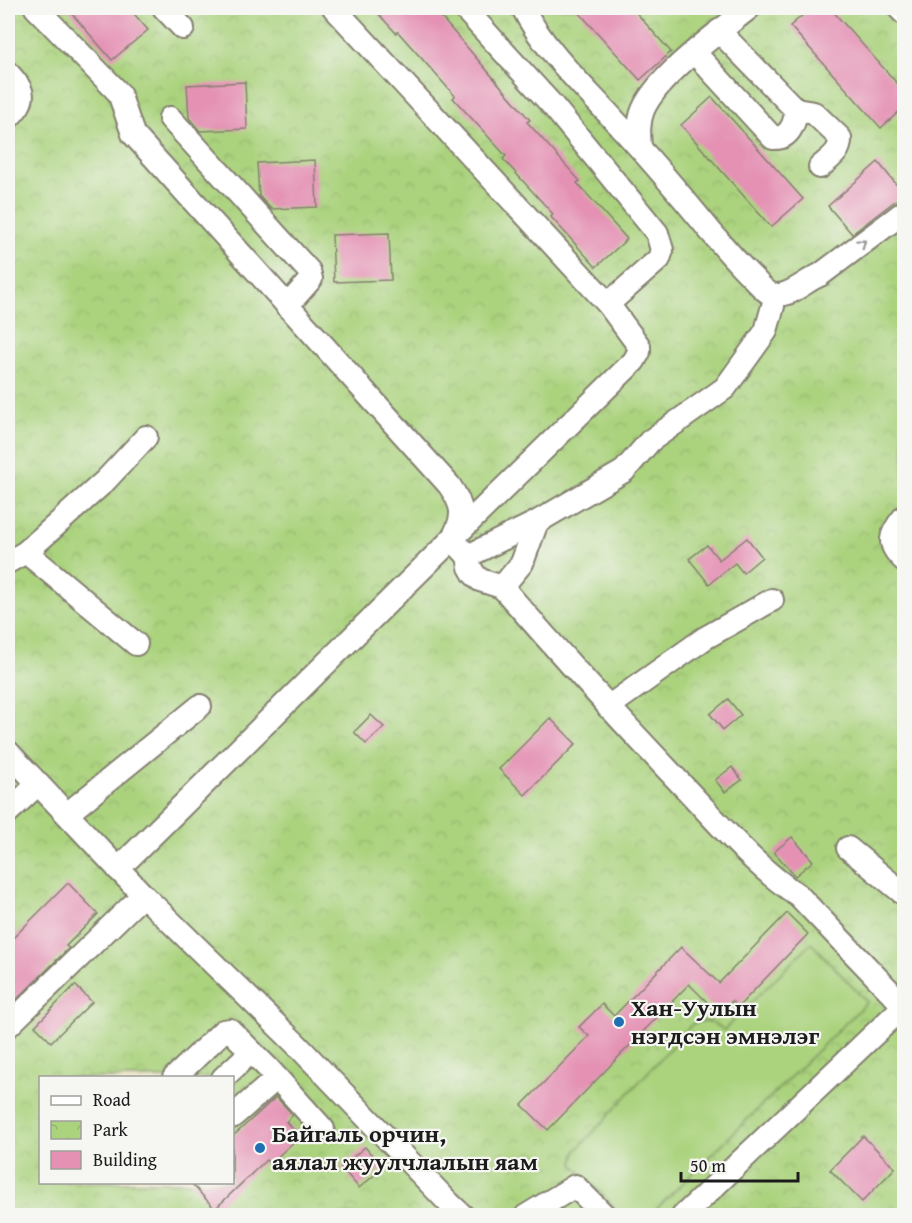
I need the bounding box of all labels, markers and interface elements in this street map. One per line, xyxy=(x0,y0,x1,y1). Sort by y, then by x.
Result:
one-way arrow xyxy=(856,240,867,251)
place label: Хан-Уулын нэгдсэн эмнэлэг xyxy=(631,990,819,1053)
marker: Хан-Уулын нэгдсэн эмнэлэг xyxy=(612,1015,626,1029)
legend xyxy=(39,1076,234,1184)
text: Road xyxy=(93,1086,131,1113)
text: Park xyxy=(93,1116,129,1143)
place label: Байгаль орчин, аялал жуулчлалын яам xyxy=(272,1116,538,1179)
marker: Байгаль орчин, аялал жуулчлалын яам xyxy=(253,1141,267,1155)
scale bar xyxy=(681,1145,798,1183)
text: Building xyxy=(93,1146,157,1173)
text: 50 m xyxy=(690,1152,726,1179)

